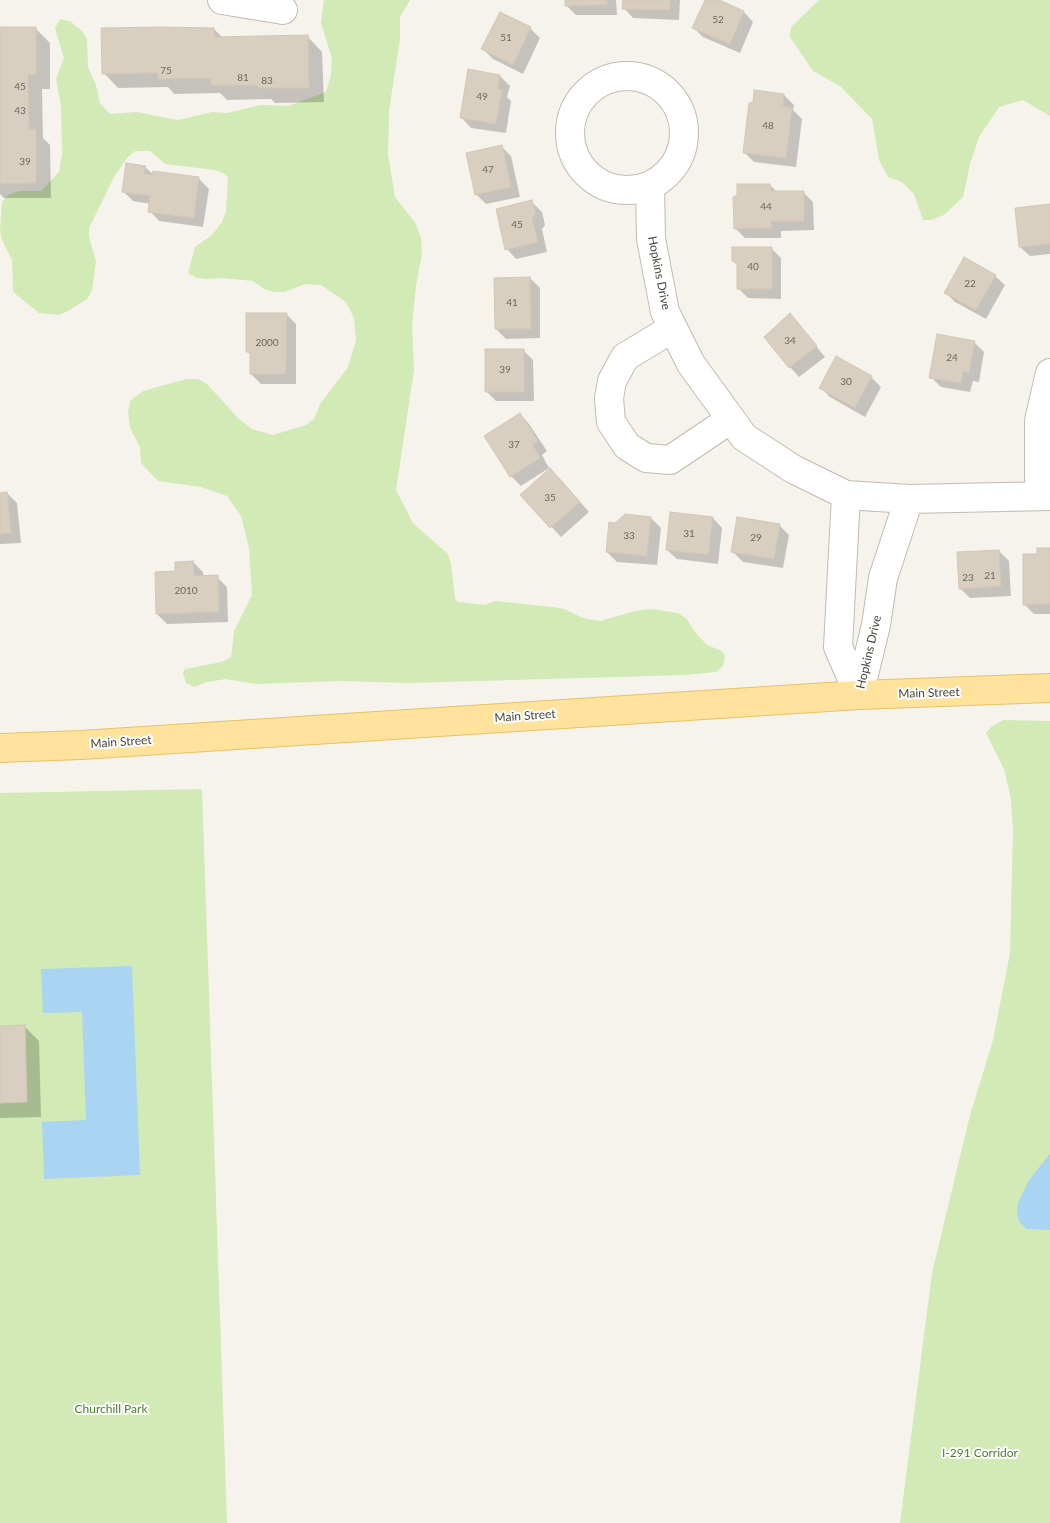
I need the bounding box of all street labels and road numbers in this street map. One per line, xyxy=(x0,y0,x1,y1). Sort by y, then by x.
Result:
street label: Hopkins Drive xyxy=(645,235,673,311)
street label: Hopkins Drive xyxy=(854,614,884,690)
street label: Main Street xyxy=(898,685,960,701)
street label: Main Street xyxy=(494,707,556,725)
street label: Main Street xyxy=(90,733,152,751)

